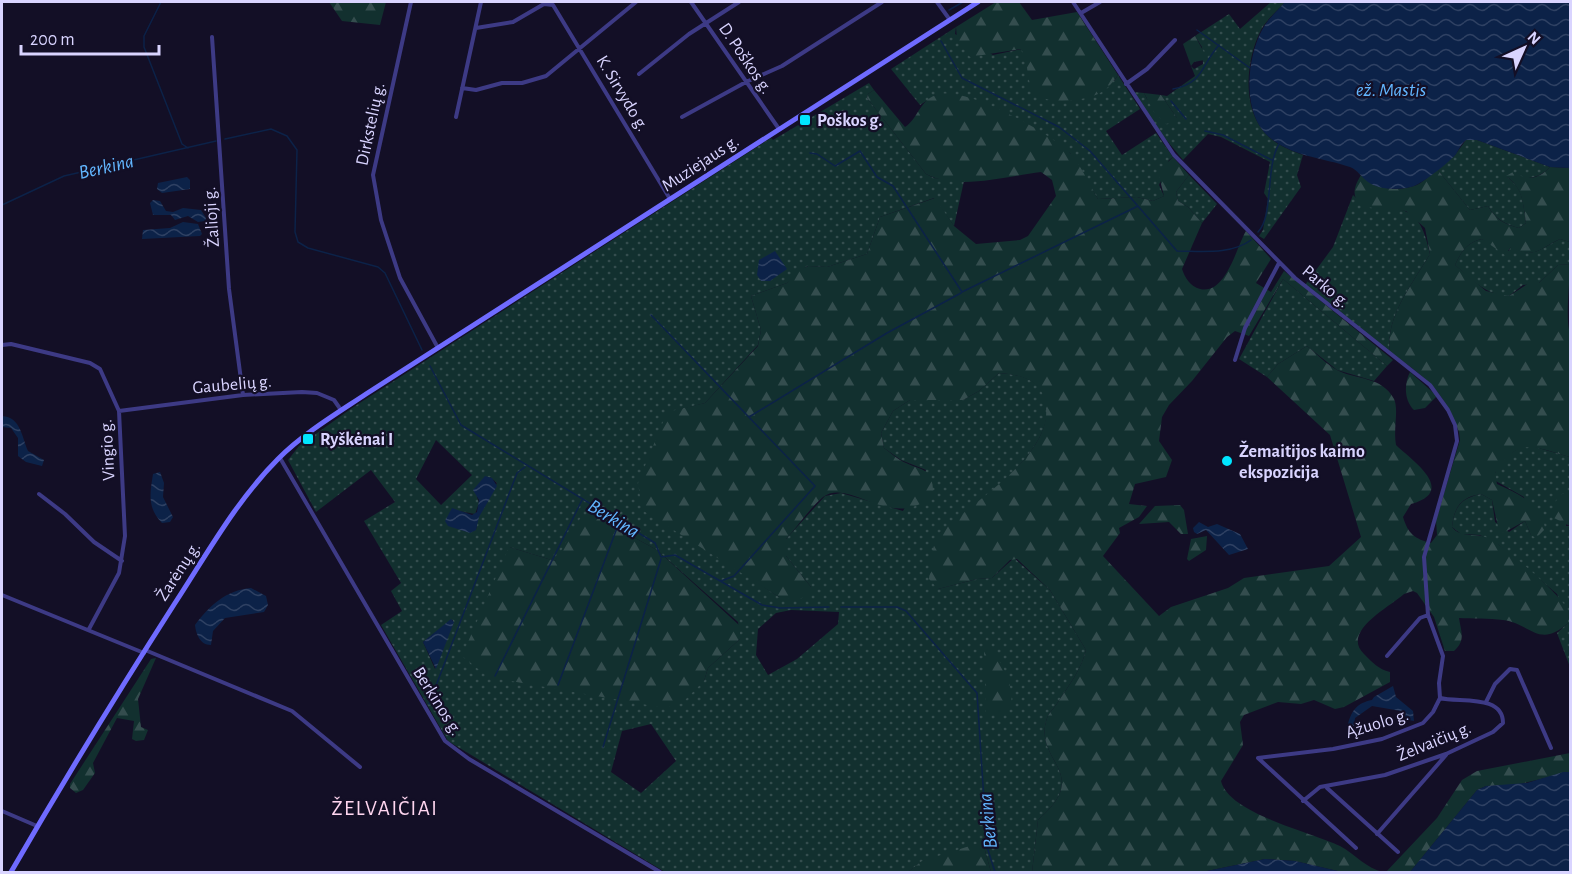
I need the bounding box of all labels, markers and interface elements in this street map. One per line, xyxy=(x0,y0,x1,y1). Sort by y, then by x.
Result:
scale bar xyxy=(21,18,159,56)
north arrow xyxy=(1494,18,1554,78)
street label: D. Poškos g. xyxy=(715,20,775,97)
text: N xyxy=(1524,29,1543,48)
text: 200 m xyxy=(30,31,75,49)
street label: K. Sirvydo g. xyxy=(593,52,652,135)
water label: ež. Mastis xyxy=(1356,80,1427,100)
street label: Dirkstelių g. xyxy=(353,81,389,167)
place label: Poškos g. xyxy=(817,112,882,130)
marker: Poškos g. xyxy=(798,113,812,127)
street label: Muziejaus g. xyxy=(659,132,742,195)
water label: Berkina xyxy=(77,151,136,183)
street label: Žalioji g. xyxy=(198,186,223,248)
street label: Parko g. xyxy=(1298,262,1352,311)
street label: Gaubelių g. xyxy=(192,373,272,397)
street label: Vingio g. xyxy=(97,419,119,481)
place label: Ryškėnai I xyxy=(320,431,393,449)
marker: Ryškėnai I xyxy=(301,432,315,446)
place label: Žemaitijos kaimo ekspozicija xyxy=(1239,440,1365,482)
marker: Žemaitijos kaimo ekspozicija xyxy=(1220,454,1234,468)
water label: Berkina xyxy=(584,496,643,542)
street label: Žarėnų g. xyxy=(151,537,204,604)
street label: Berkinos g. xyxy=(409,664,465,739)
street label: Ąžuolo g. xyxy=(1344,706,1411,742)
street label: Želvaičių g. xyxy=(1394,716,1474,765)
water label: Berkina xyxy=(975,792,1001,850)
district label: ŽELVAIČIAI xyxy=(331,796,439,819)

